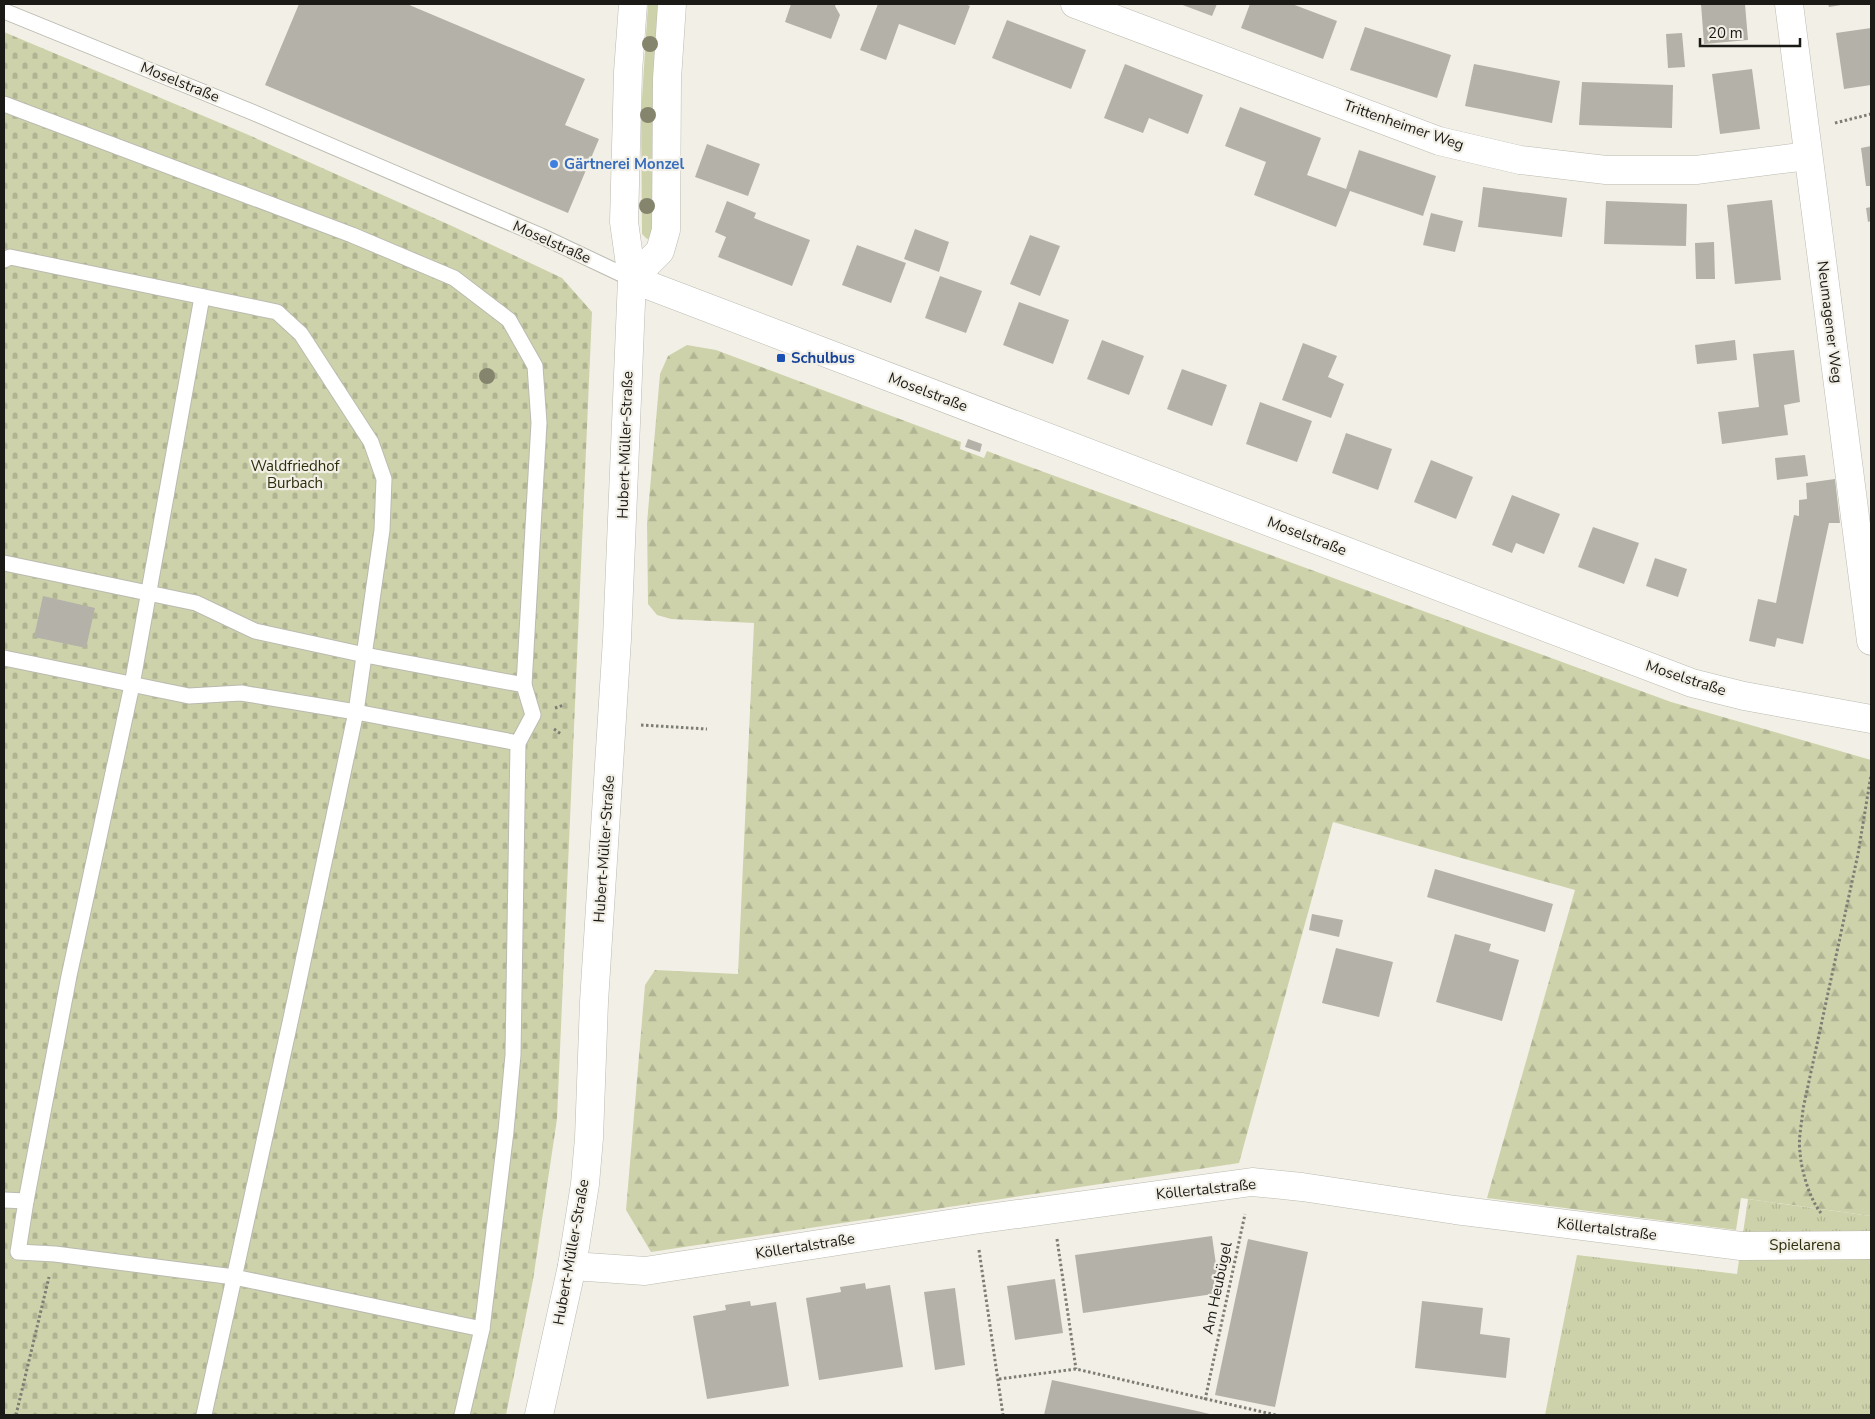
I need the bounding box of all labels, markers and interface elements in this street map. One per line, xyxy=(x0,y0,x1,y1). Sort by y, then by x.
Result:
scale bar xyxy=(1700,15,1800,47)
text: 20 m xyxy=(1708,23,1743,43)
street label: Moselstraße xyxy=(138,57,222,107)
street label: Trittenheimer Weg xyxy=(1341,95,1467,155)
place label: Gärtnerei Monzel xyxy=(564,154,685,174)
marker: Gärtnerei Monzel xyxy=(548,158,560,170)
street label: Moselstraße xyxy=(510,216,594,268)
street label: Neumagener Weg xyxy=(1813,260,1847,384)
place label: Schulbus xyxy=(791,348,855,368)
marker: Schulbus xyxy=(775,352,787,364)
street label: Moselstraße xyxy=(885,368,971,416)
street label: Hubert-Müller-Straße xyxy=(612,371,638,519)
park label: Waldfriedhof Burbach xyxy=(250,456,341,493)
street label: Moselstraße xyxy=(1264,512,1350,560)
street label: Moselstraße xyxy=(1643,656,1729,700)
street label: Hubert-Müller-Straße xyxy=(589,775,619,923)
street label: Köllertalstraße xyxy=(1155,1174,1257,1204)
street label: Hubert-Müller-Straße xyxy=(548,1177,594,1327)
street label: Köllertalstraße xyxy=(1556,1213,1658,1245)
street label: Köllertalstraße xyxy=(754,1228,856,1264)
park label: Spielarena xyxy=(1769,1235,1841,1255)
street label: Am Heubügel xyxy=(1197,1239,1237,1336)

